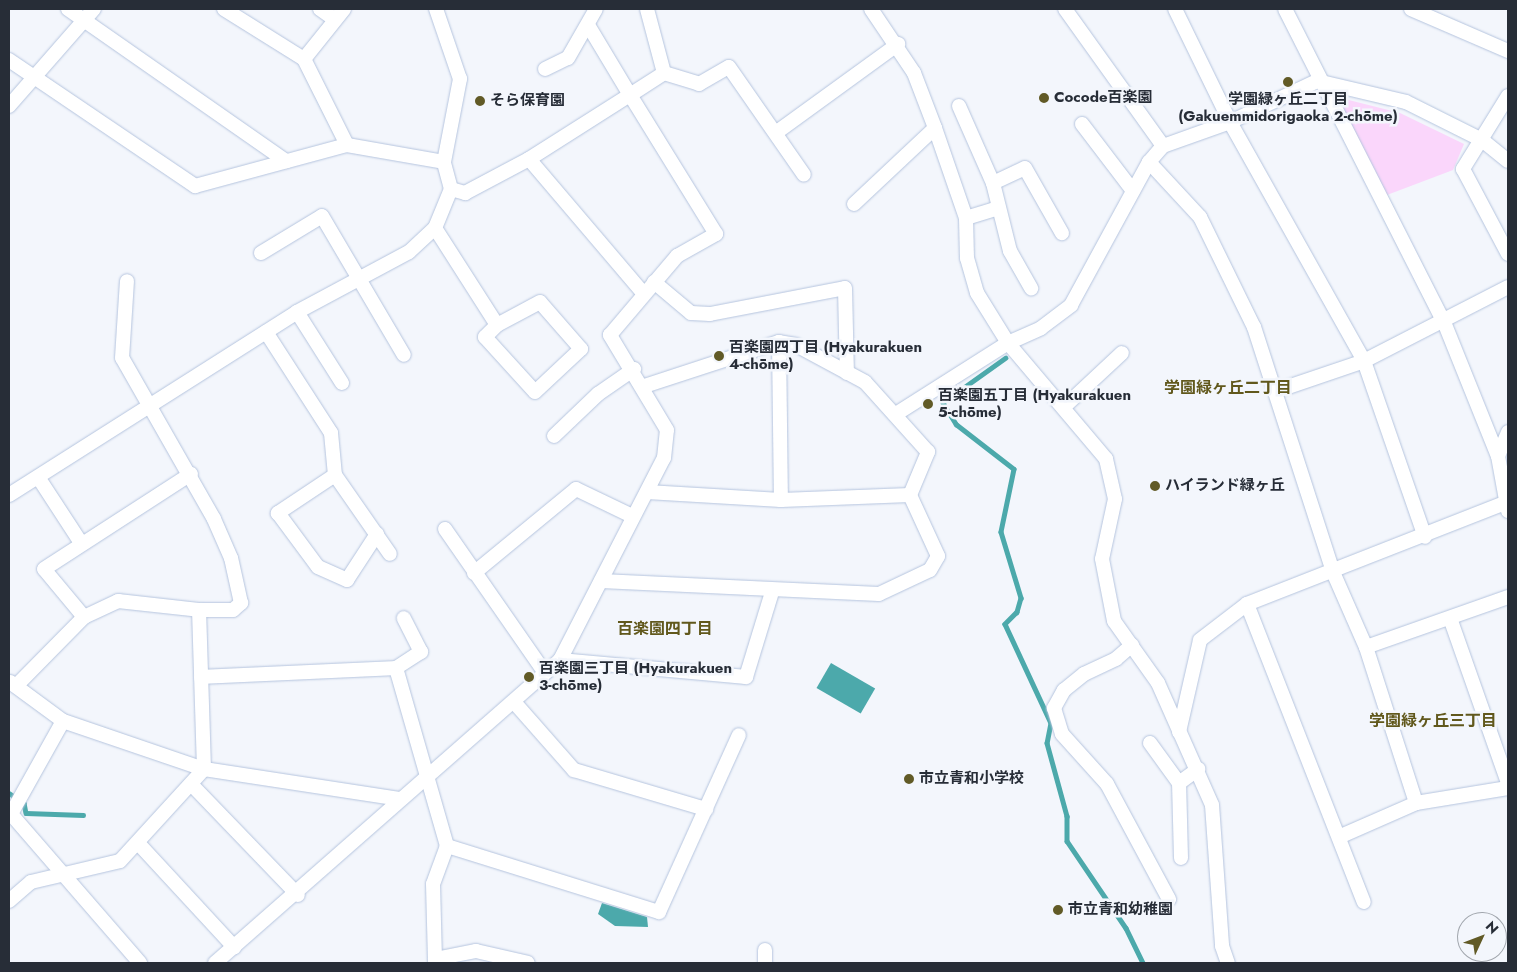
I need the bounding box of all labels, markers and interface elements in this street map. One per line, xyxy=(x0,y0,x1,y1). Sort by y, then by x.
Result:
marker: 学園緑ヶ丘二丁目 (Gakuemmidorigaoka 2-chōme) xyxy=(1282,76,1294,88)
place label: Cocode百楽園 xyxy=(1054,89,1152,107)
place label: 学園緑ヶ丘二丁目 (Gakuemmidorigaoka 2-chōme) xyxy=(1178,90,1398,125)
place label: そら保育園 xyxy=(490,92,565,110)
marker: Cocode百楽園 xyxy=(1038,92,1050,104)
marker: そら保育園 xyxy=(474,95,486,107)
place label: 百楽園四丁目 (Hyakurakuen 4-chōme) xyxy=(729,338,922,373)
marker: 百楽園四丁目 (Hyakurakuen 4-chōme) xyxy=(713,350,725,362)
district label: 学園緑ヶ丘二丁目 xyxy=(1164,378,1292,398)
place label: 百楽園五丁目 (Hyakurakuen 5-chōme) xyxy=(938,386,1131,421)
marker: 百楽園五丁目 (Hyakurakuen 5-chōme) xyxy=(922,398,934,410)
place label: ハイランド緑ヶ丘 xyxy=(1165,477,1285,495)
marker: ハイランド緑ヶ丘 xyxy=(1149,480,1161,492)
district label: 百楽園四丁目 xyxy=(617,619,713,639)
place label: 百楽園三丁目 (Hyakurakuen 3-chōme) xyxy=(539,659,732,694)
marker: 百楽園三丁目 (Hyakurakuen 3-chōme) xyxy=(523,671,535,683)
district label: 学園緑ヶ丘三丁目 xyxy=(1369,711,1497,731)
place label: 市立青和小学校 xyxy=(919,770,1024,788)
marker: 市立青和小学校 xyxy=(903,773,915,785)
place label: 市立青和幼稚園 xyxy=(1068,901,1173,919)
marker: 市立青和幼稚園 xyxy=(1052,904,1064,916)
north arrow xyxy=(1457,912,1507,962)
text: N xyxy=(1481,917,1503,938)

